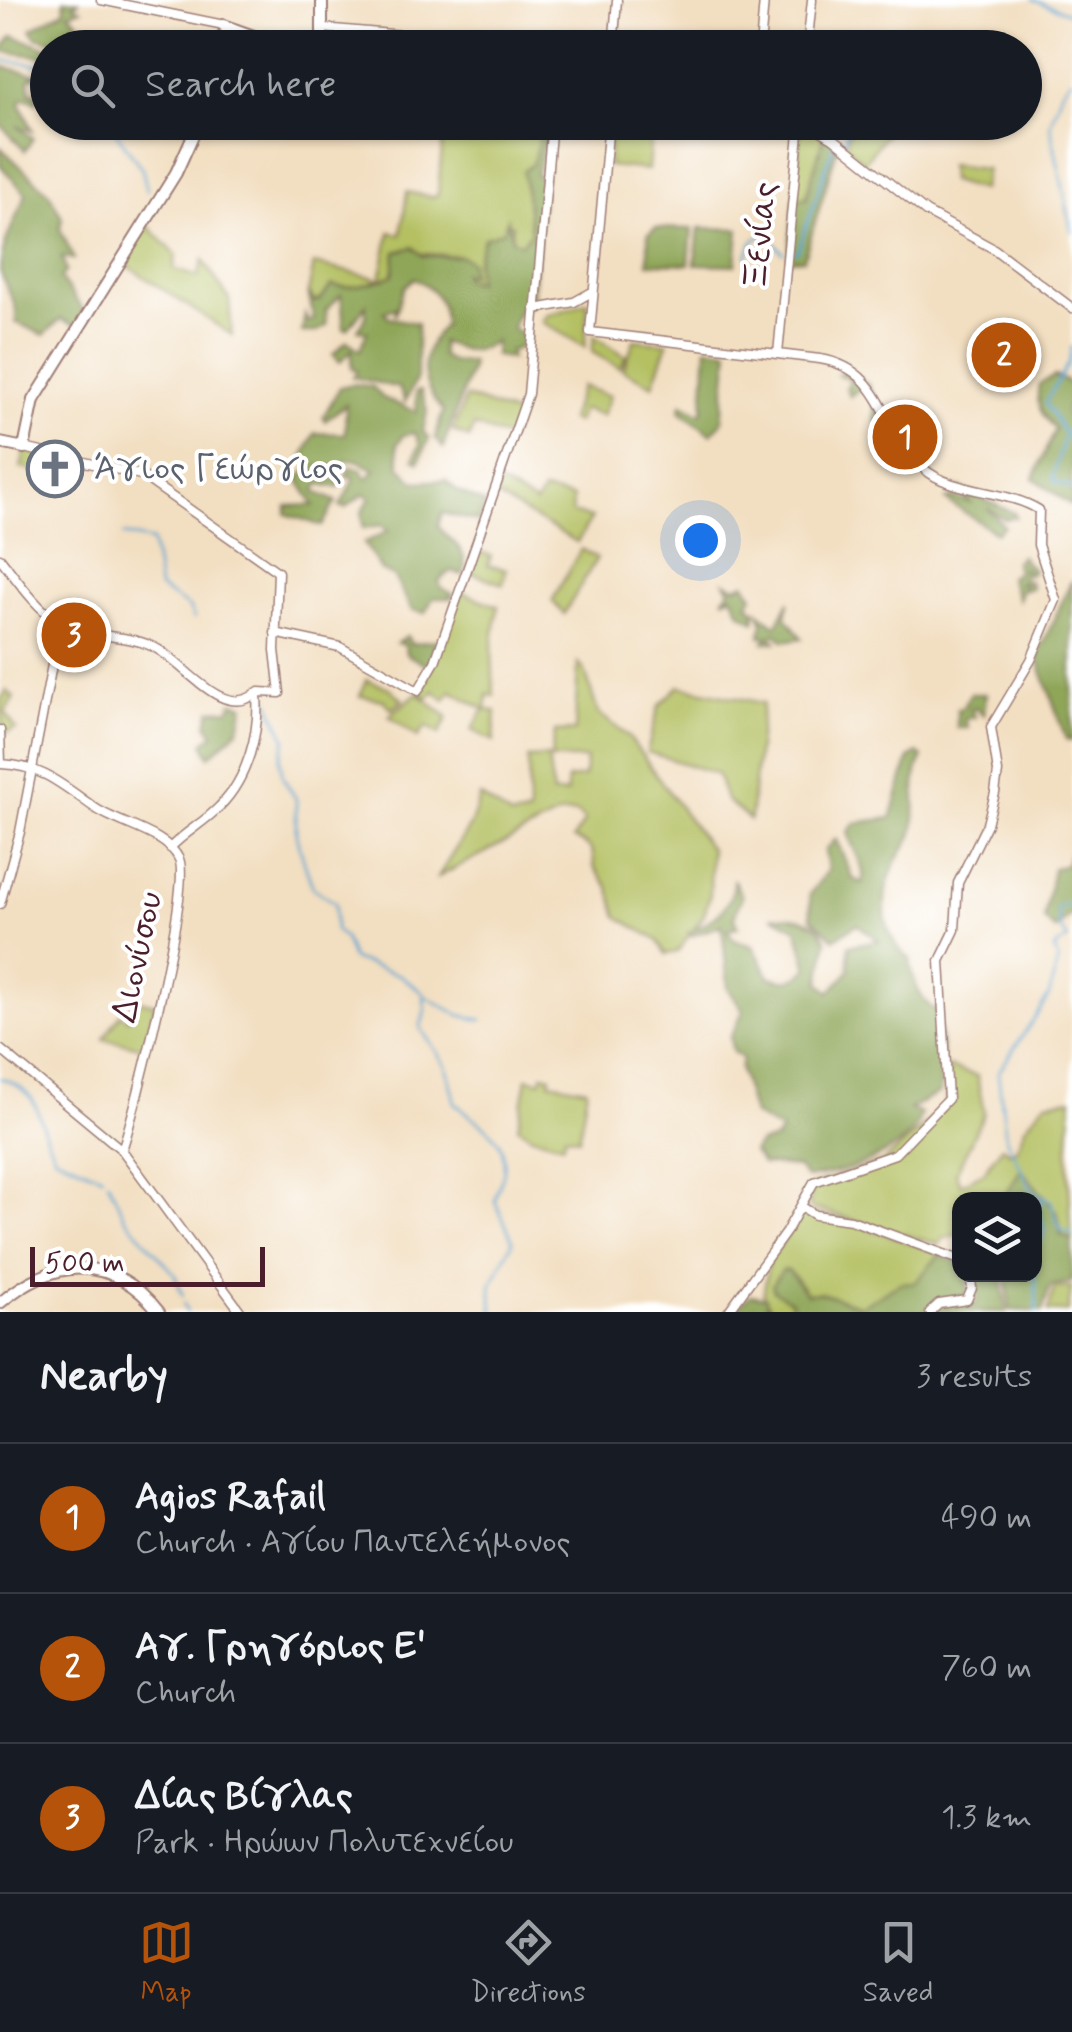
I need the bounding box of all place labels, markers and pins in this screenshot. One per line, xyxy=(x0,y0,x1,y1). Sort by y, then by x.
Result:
pin: 2 xyxy=(972,318,1036,392)
pin: 1 xyxy=(872,400,938,474)
church icon: Άγιος Γεώργιος xyxy=(25,439,85,499)
place label: Άγιος Γεώργιος xyxy=(94,446,343,492)
pin: 3 xyxy=(42,598,106,672)

